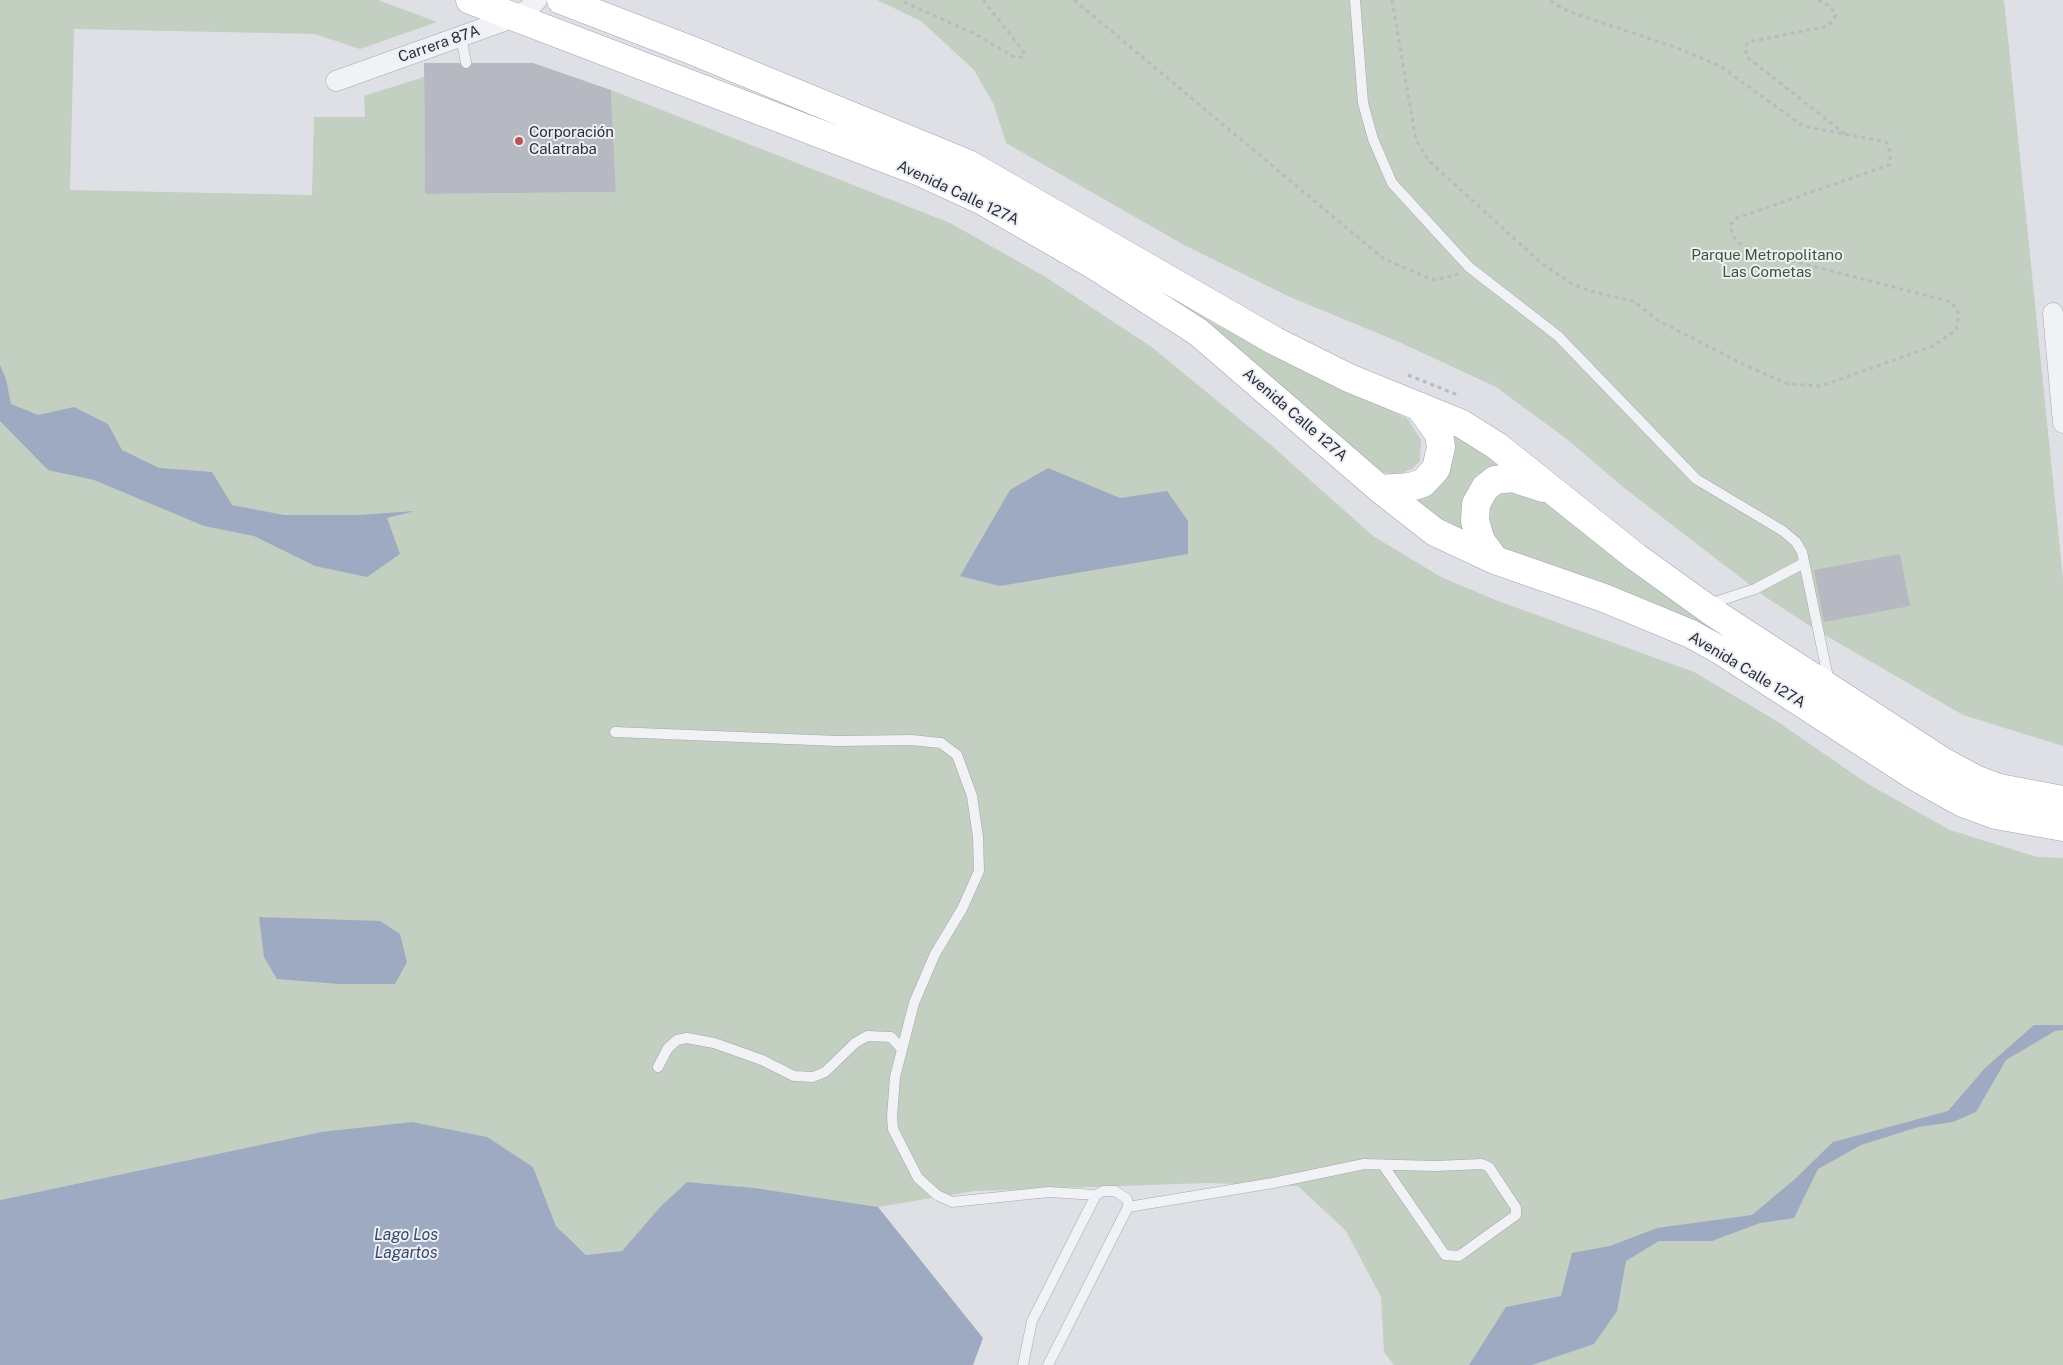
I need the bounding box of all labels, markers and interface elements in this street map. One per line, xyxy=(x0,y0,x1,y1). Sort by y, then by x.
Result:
street label: Carrera 87A xyxy=(396,22,482,66)
place label: Corporación Calatraba xyxy=(529,123,614,158)
marker: Corporación Calatraba xyxy=(513,135,525,147)
street label: Avenida Calle 127A xyxy=(894,157,1022,229)
park label: Parque Metropolitano Las Cometas xyxy=(1691,246,1843,281)
street label: Avenida Calle 127A xyxy=(1239,365,1351,465)
street label: Avenida Calle 127A xyxy=(1685,628,1809,712)
water label: Lago Los Lagartos xyxy=(374,1225,438,1263)

